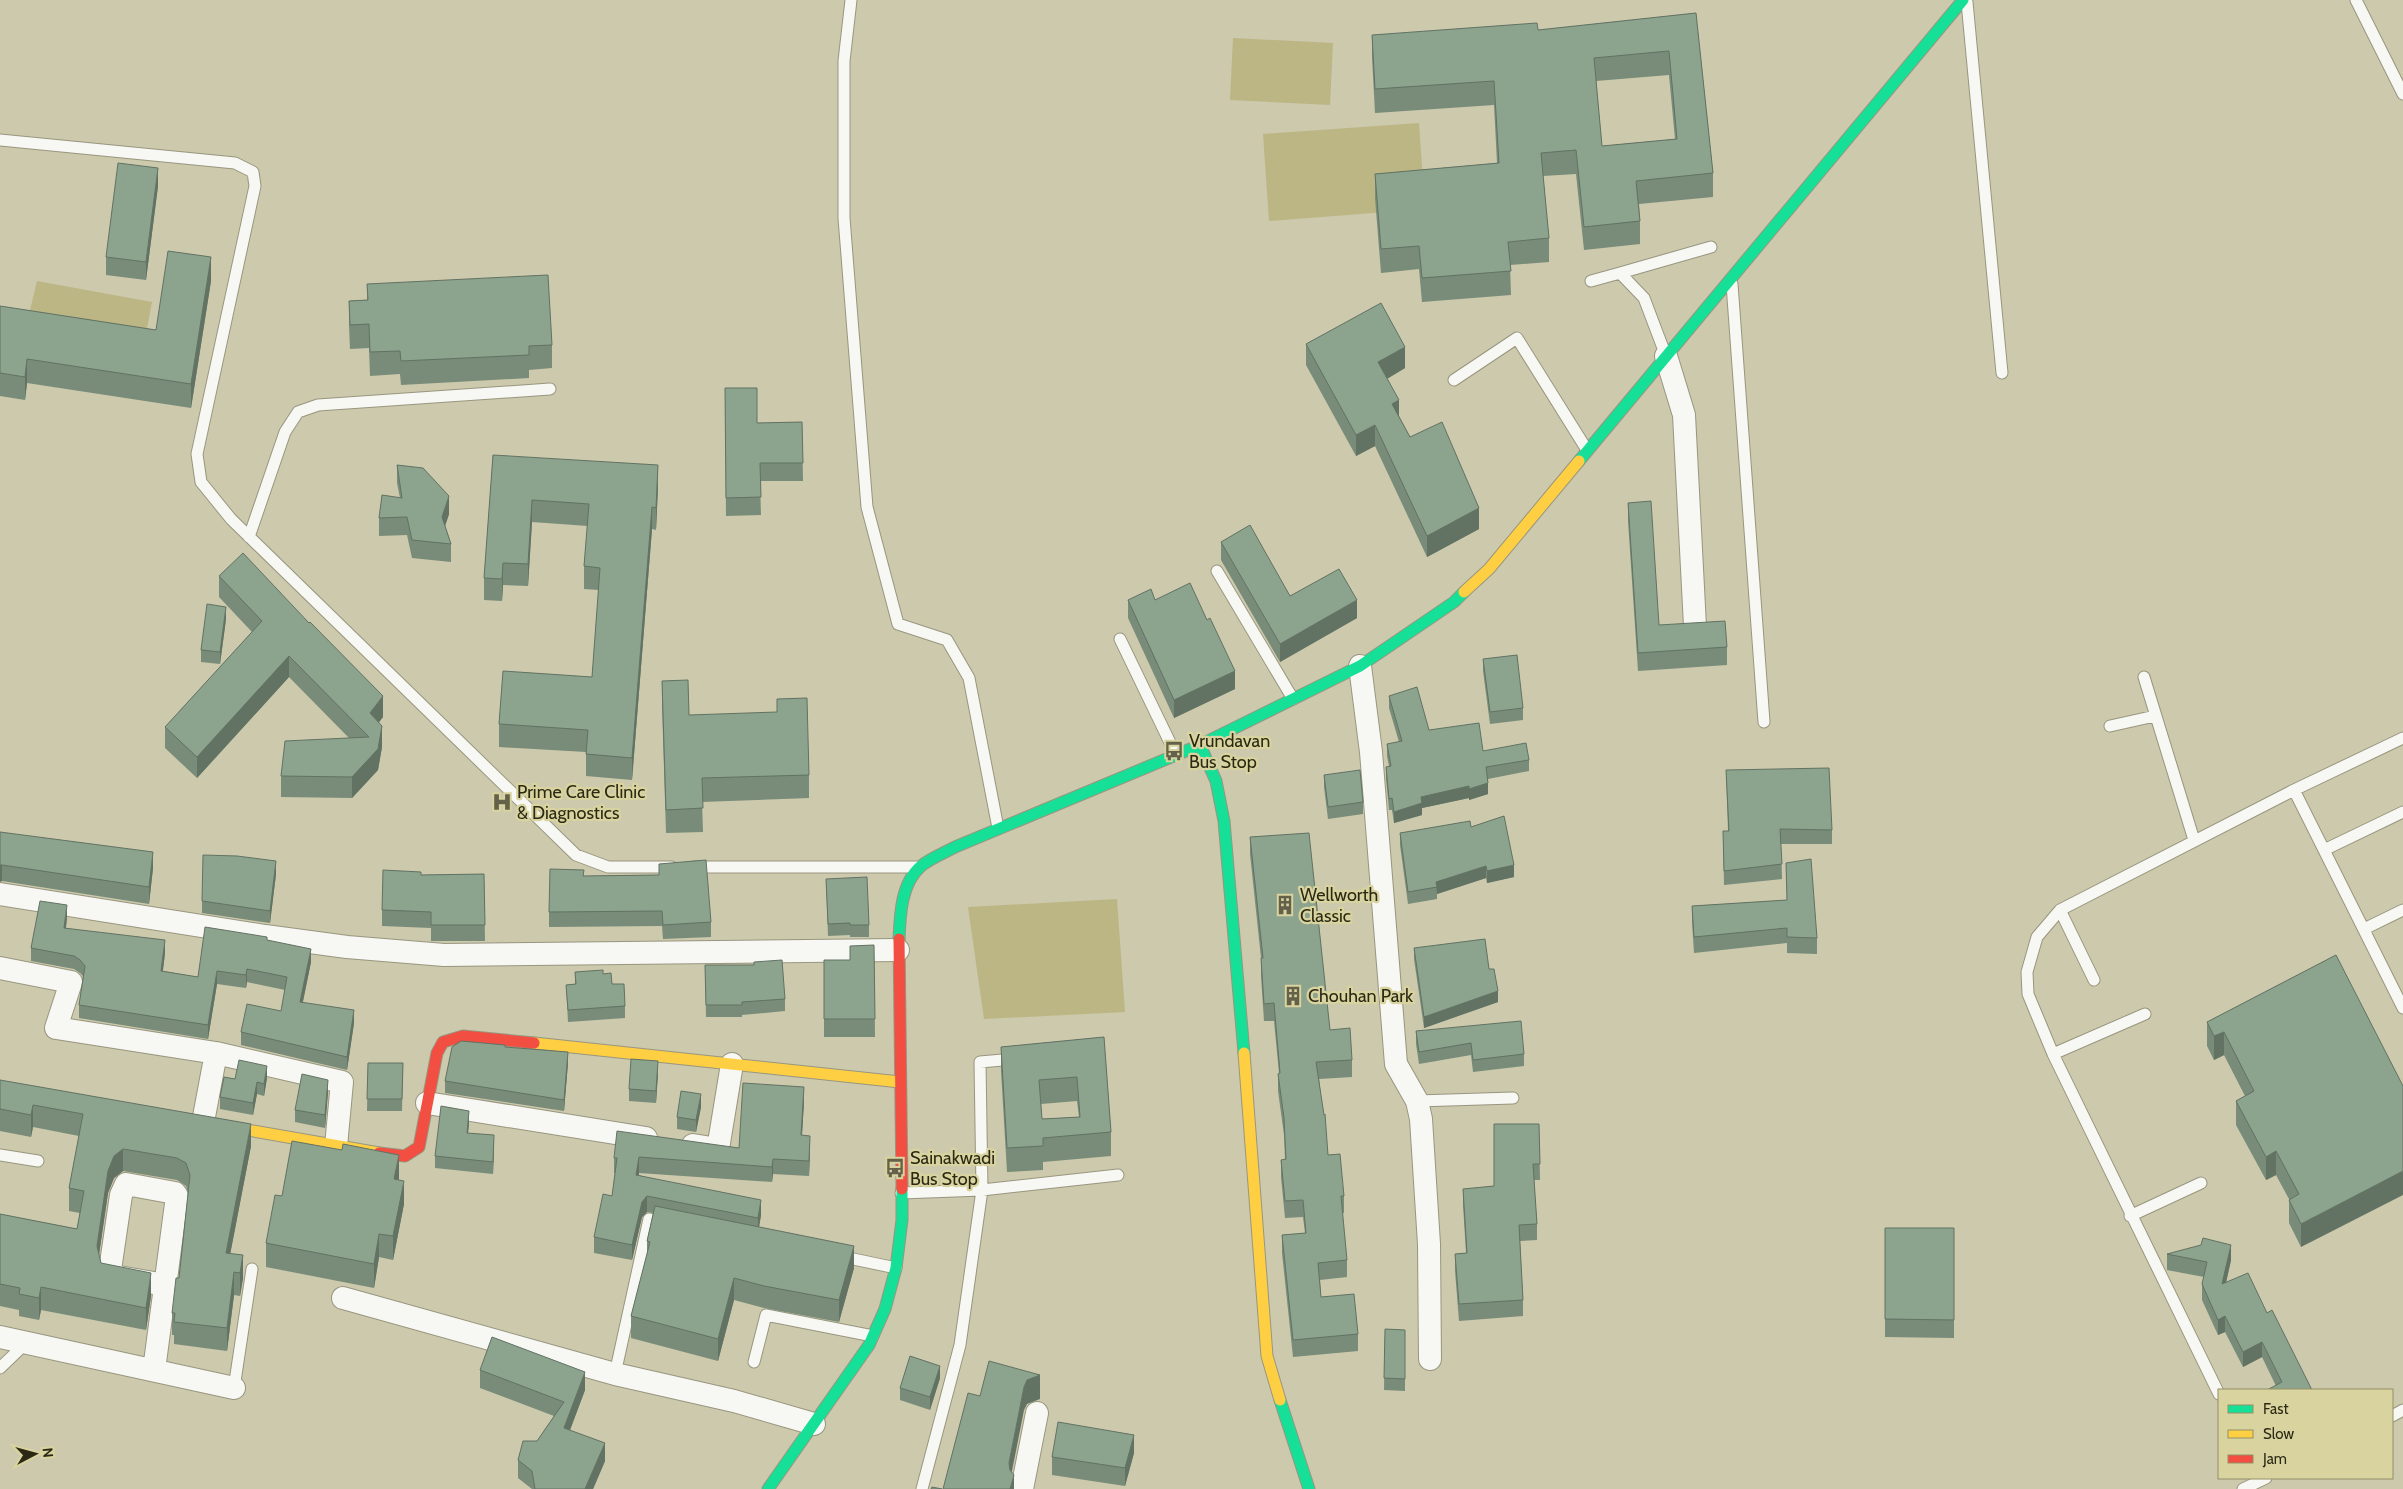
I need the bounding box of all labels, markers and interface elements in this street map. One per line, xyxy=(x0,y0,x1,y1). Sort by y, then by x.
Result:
place label: Vrundavan Bus Stop xyxy=(1189,730,1270,773)
bus stop icon: Vrundavan Bus Stop xyxy=(1163,740,1185,762)
place label: Prime Care Clinic & Diagnostics xyxy=(517,781,645,824)
hospital icon: Prime Care Clinic & Diagnostics xyxy=(491,791,513,813)
place label: Wellworth Classic xyxy=(1300,884,1378,927)
building icon: Wellworth Classic xyxy=(1274,894,1296,916)
building icon: Chouhan Park xyxy=(1282,985,1304,1007)
place label: Chouhan Park xyxy=(1308,985,1414,1007)
place label: Sainakwadi Bus Stop xyxy=(910,1147,995,1190)
bus stop icon: Sainakwadi Bus Stop xyxy=(884,1157,906,1179)
legend xyxy=(2218,1389,2393,1479)
text: Fast xyxy=(2263,1400,2288,1418)
text: Slow xyxy=(2263,1425,2294,1443)
north arrow xyxy=(10,1429,60,1479)
text: N xyxy=(38,1447,57,1459)
text: Jam xyxy=(2262,1450,2287,1468)

